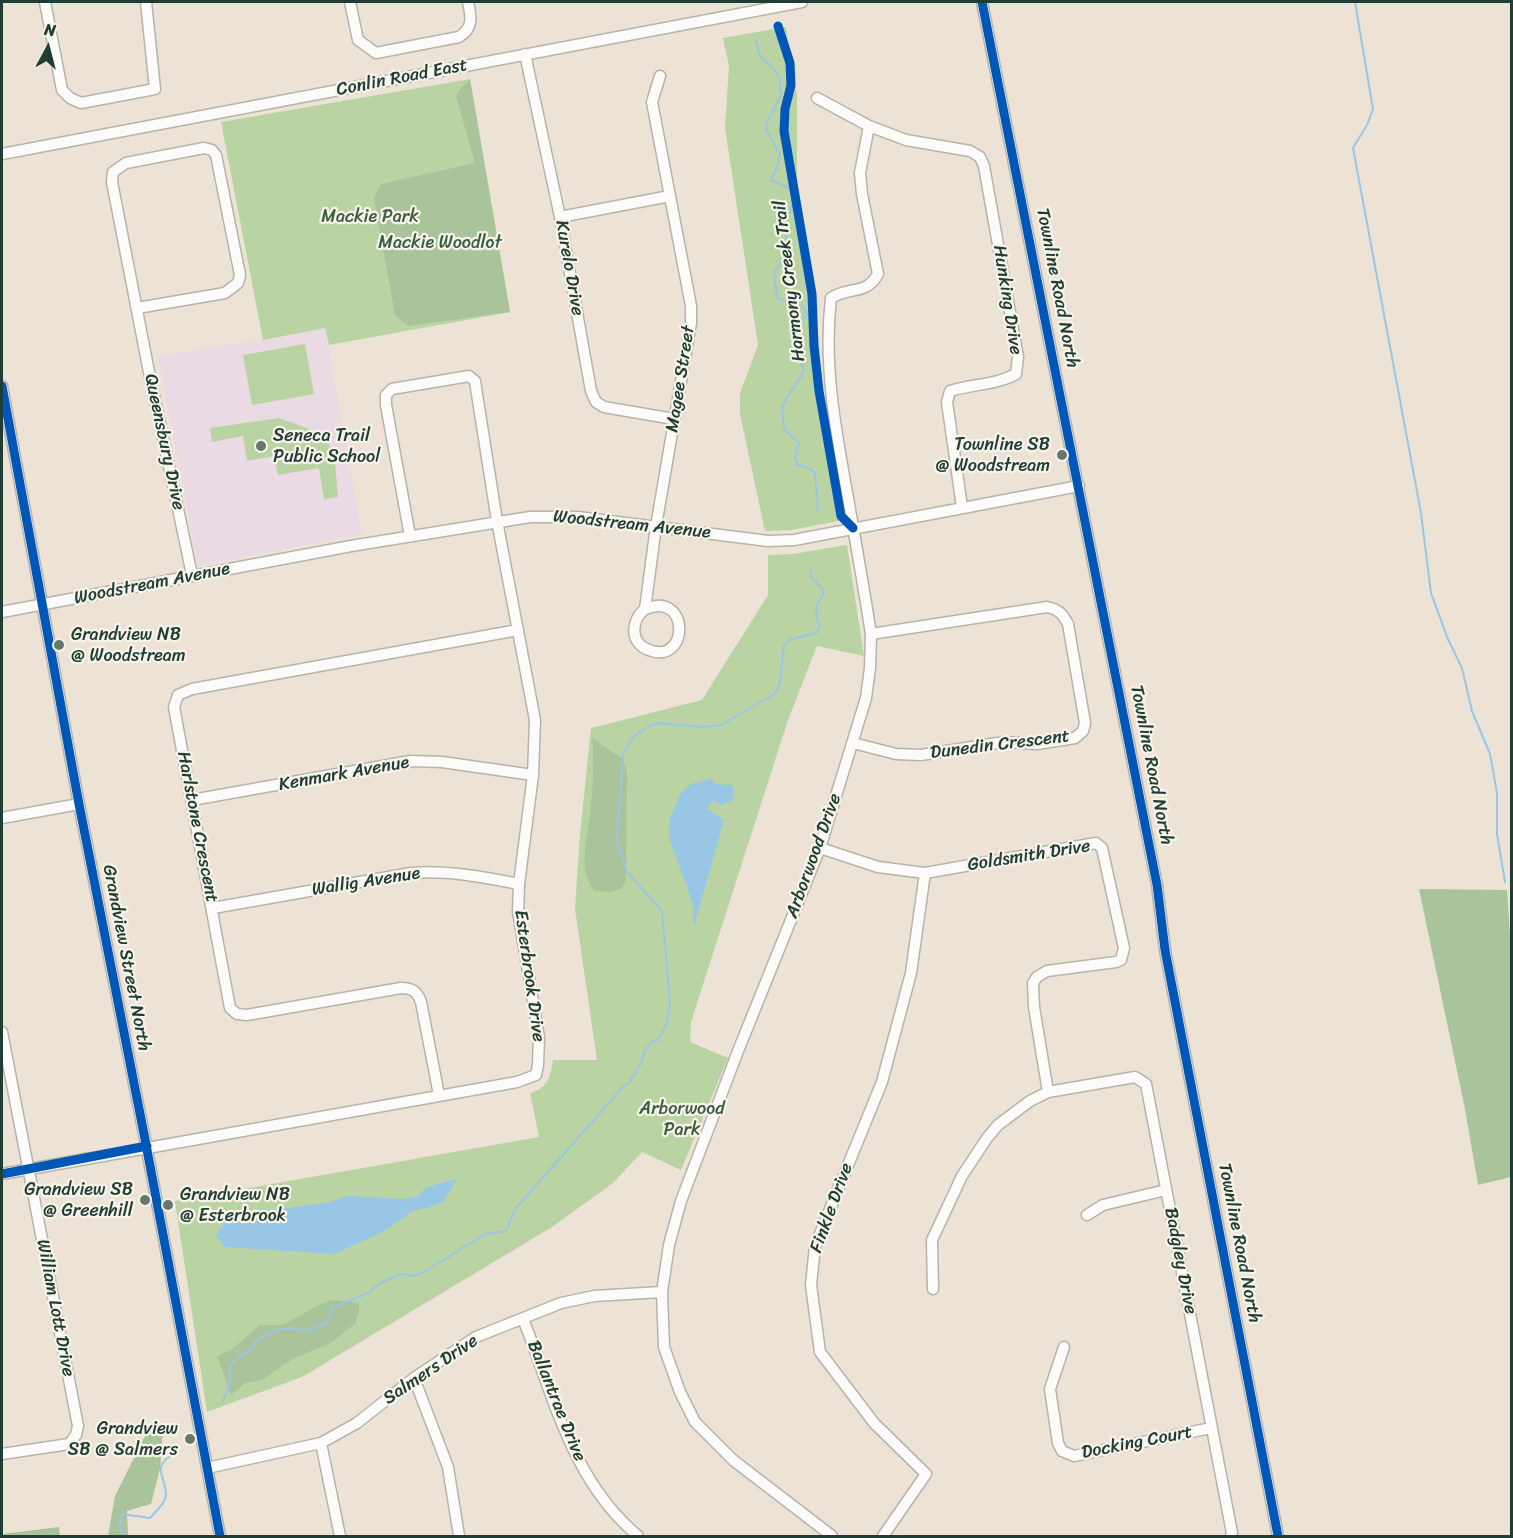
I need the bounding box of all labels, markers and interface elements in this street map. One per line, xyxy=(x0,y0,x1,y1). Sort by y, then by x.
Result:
text: N xyxy=(43,15,58,45)
north arrow xyxy=(18,18,78,78)
street label: Conlin Road East xyxy=(335,55,469,101)
street label: Harmony Creek Trail xyxy=(769,199,811,363)
park label: Mackie Park xyxy=(321,206,419,228)
street label: Townline Road North xyxy=(1031,206,1083,370)
street label: Kurelo Drive xyxy=(550,219,588,317)
park label: Mackie Woodlot xyxy=(378,232,502,254)
street label: Hunking Drive xyxy=(988,244,1026,356)
street label: Magee Street xyxy=(662,324,700,434)
street label: Queensbury Drive xyxy=(139,372,189,512)
place label: Seneca Trail Public School xyxy=(273,425,380,468)
place label: Townline SB @ Woodstream xyxy=(935,434,1050,476)
marker: Seneca Trail Public School xyxy=(254,439,268,453)
marker: Townline SB @ Woodstream xyxy=(1055,448,1069,462)
street label: Woodstream Avenue xyxy=(552,506,712,544)
street label: Woodstream Avenue xyxy=(72,558,232,610)
place label: Grandview NB @ Woodstream xyxy=(71,624,186,666)
marker: Grandview NB @ Woodstream xyxy=(52,638,66,652)
street label: Townline Road North xyxy=(1125,683,1177,847)
street label: Dunedin Crescent xyxy=(929,726,1071,764)
street label: Harlstone Crescent xyxy=(172,750,222,904)
street label: Kenmark Avenue xyxy=(277,752,411,796)
street label: Arborwood Drive xyxy=(781,791,847,921)
street label: Goldsmith Drive xyxy=(966,836,1092,876)
street label: Grandview Street North xyxy=(97,863,155,1053)
street label: Wallig Avenue xyxy=(310,863,422,901)
street label: Esterbrook Drive xyxy=(509,909,549,1043)
park label: Arborwood Park xyxy=(639,1098,725,1140)
street label: Finkle Drive xyxy=(806,1160,858,1256)
street label: Townline Road North xyxy=(1213,1161,1265,1325)
place label: Grandview SB @ Greenhill xyxy=(24,1179,133,1222)
place label: Grandview NB @ Esterbrook xyxy=(180,1184,290,1226)
marker: Grandview SB @ Greenhill xyxy=(138,1193,152,1207)
marker: Grandview NB @ Esterbrook xyxy=(161,1198,175,1212)
street label: Badgley Drive xyxy=(1159,1206,1201,1316)
street label: William Lott Drive xyxy=(31,1238,79,1378)
street label: Salmers Drive xyxy=(380,1330,482,1410)
street label: Ballantrae Drive xyxy=(522,1337,590,1465)
place label: Grandview SB @ Salmers xyxy=(68,1418,178,1460)
street label: Docking Court xyxy=(1080,1422,1194,1464)
marker: Grandview SB @ Salmers xyxy=(183,1432,197,1446)

